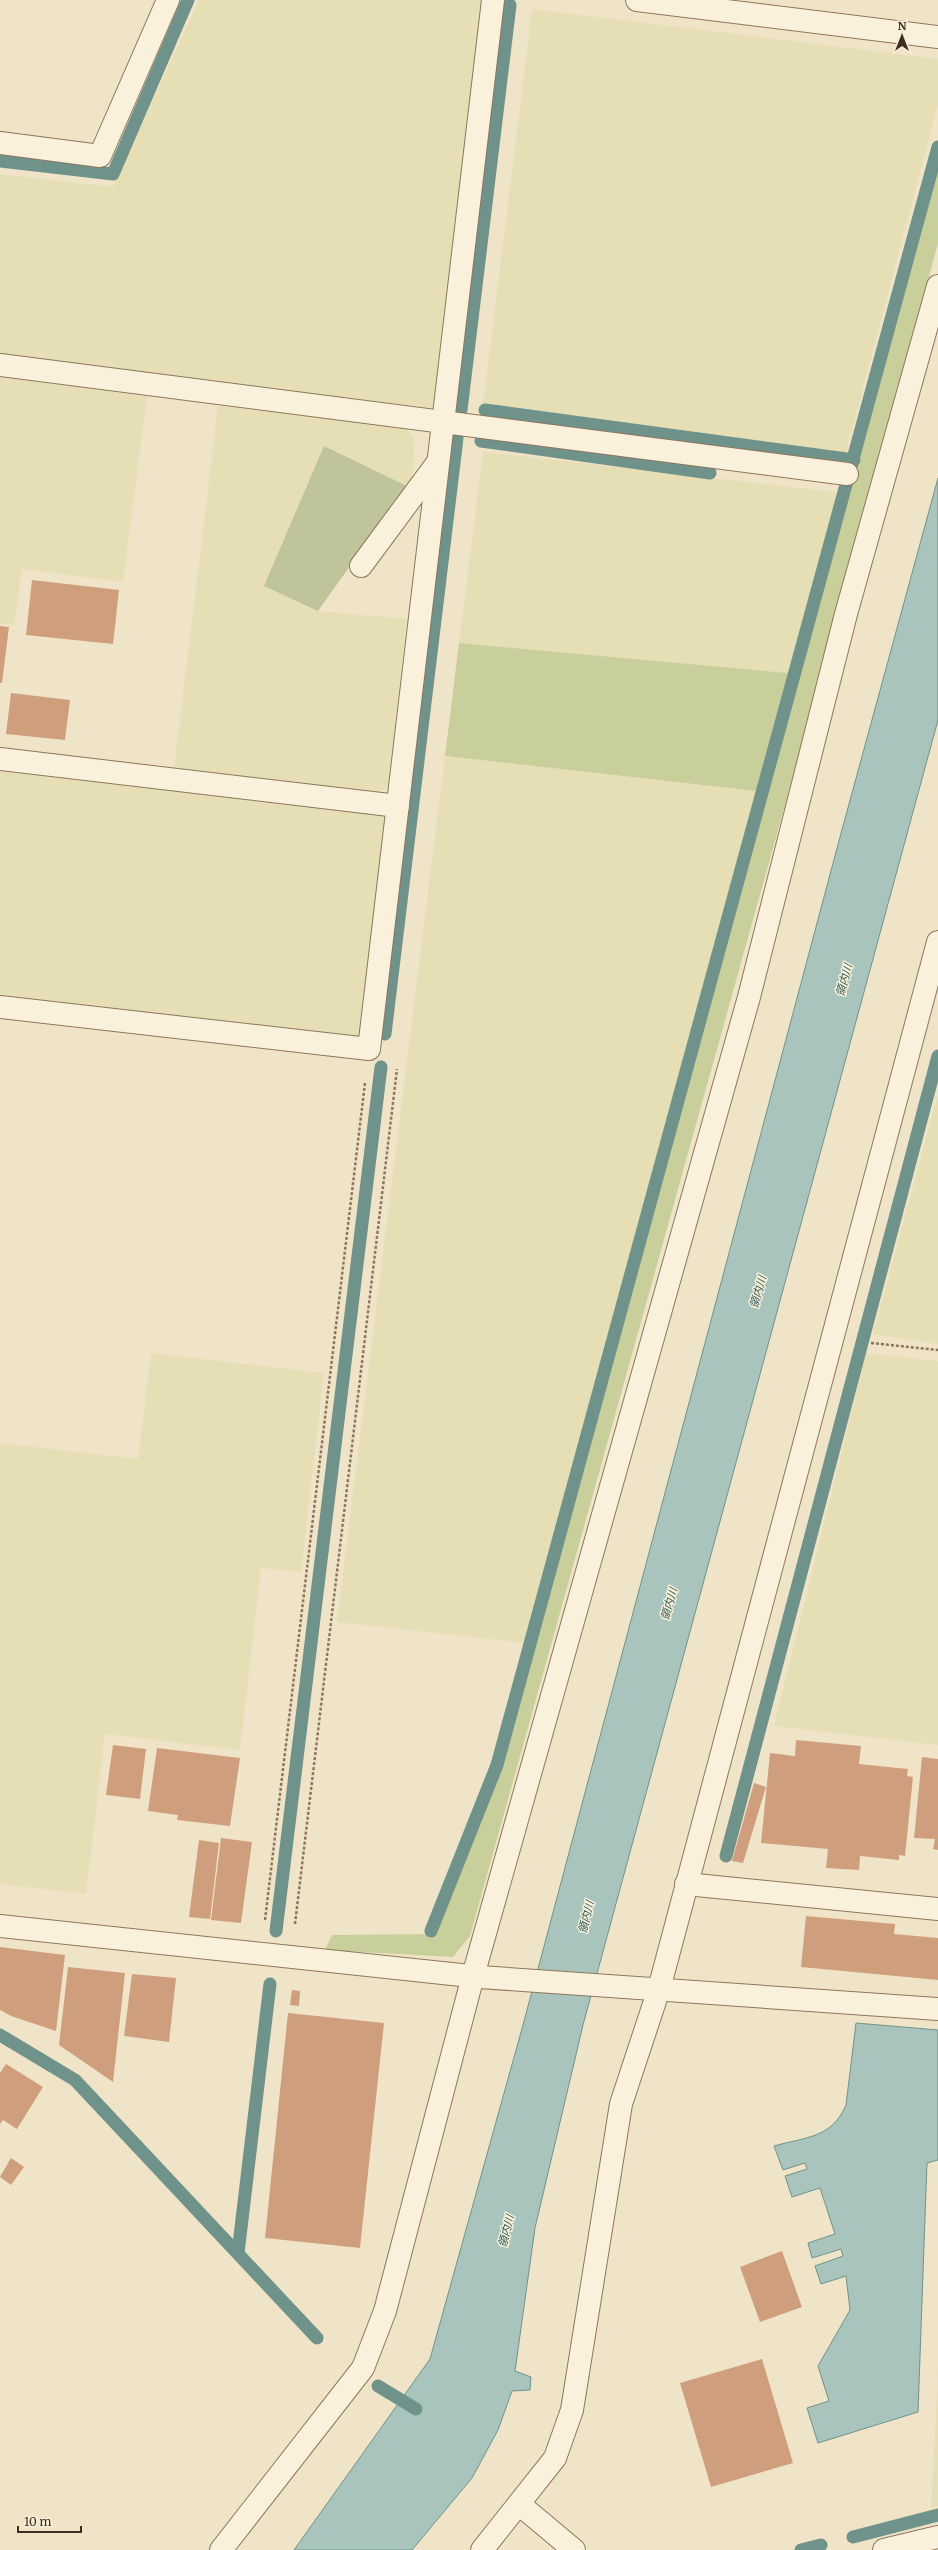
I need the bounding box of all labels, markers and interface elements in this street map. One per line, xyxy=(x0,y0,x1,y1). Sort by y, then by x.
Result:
north arrow xyxy=(882,16,922,56)
text: N xyxy=(898,19,907,33)
water label: 領内川 xyxy=(833,961,855,998)
water label: 領内川 xyxy=(747,1273,770,1310)
water label: 領内川 xyxy=(658,1585,681,1622)
water label: 領内川 xyxy=(575,1898,597,1935)
water label: 領内川 xyxy=(495,2212,517,2249)
scale bar xyxy=(18,2508,81,2534)
text: 10 m xyxy=(24,2514,51,2529)

